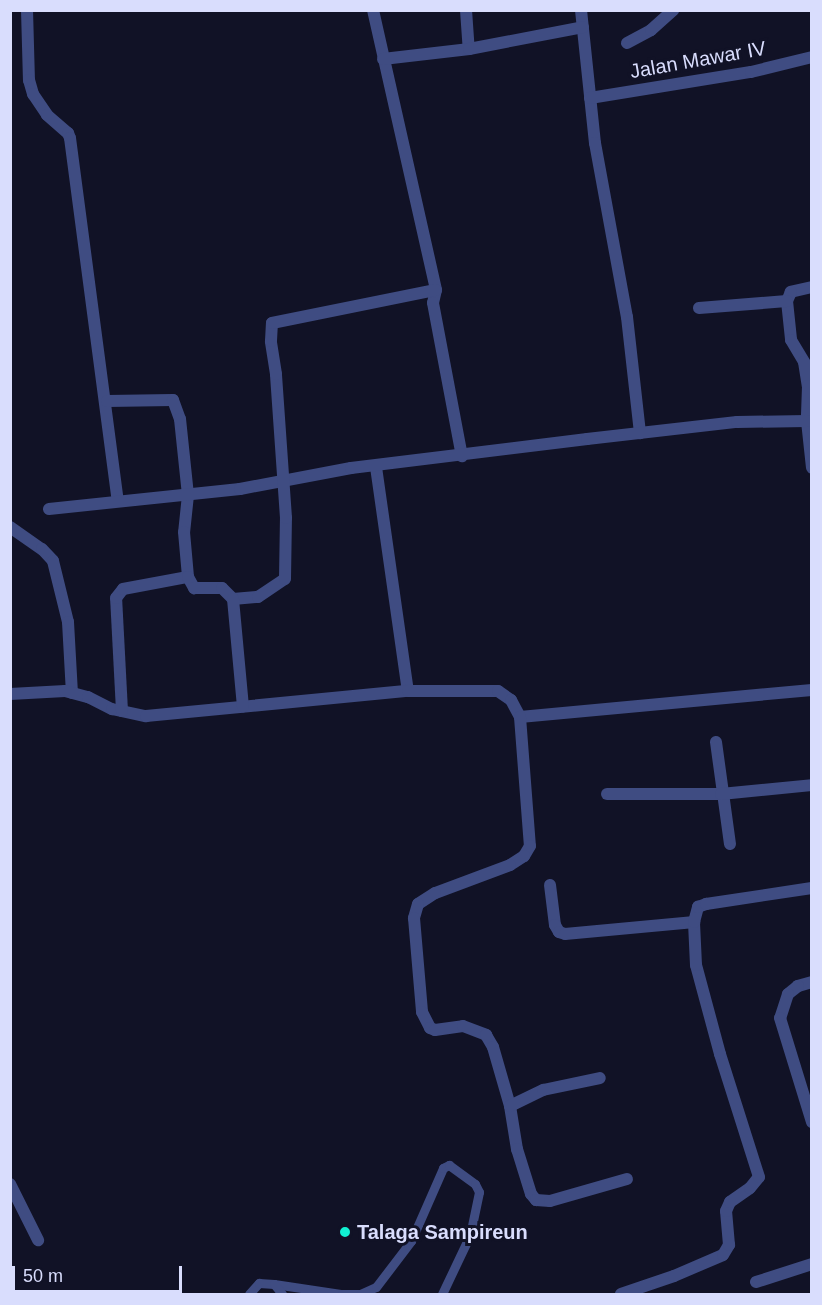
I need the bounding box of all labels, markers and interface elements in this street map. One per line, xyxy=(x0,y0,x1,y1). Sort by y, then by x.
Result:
street label: Jalan Mawar IV xyxy=(628,36,768,84)
place label: Talaga Sampireun xyxy=(357,1220,528,1244)
marker: Talaga Sampireun xyxy=(338,1225,352,1239)
scale bar xyxy=(15,1254,184,1292)
text: 50 m xyxy=(23,1266,63,1286)

